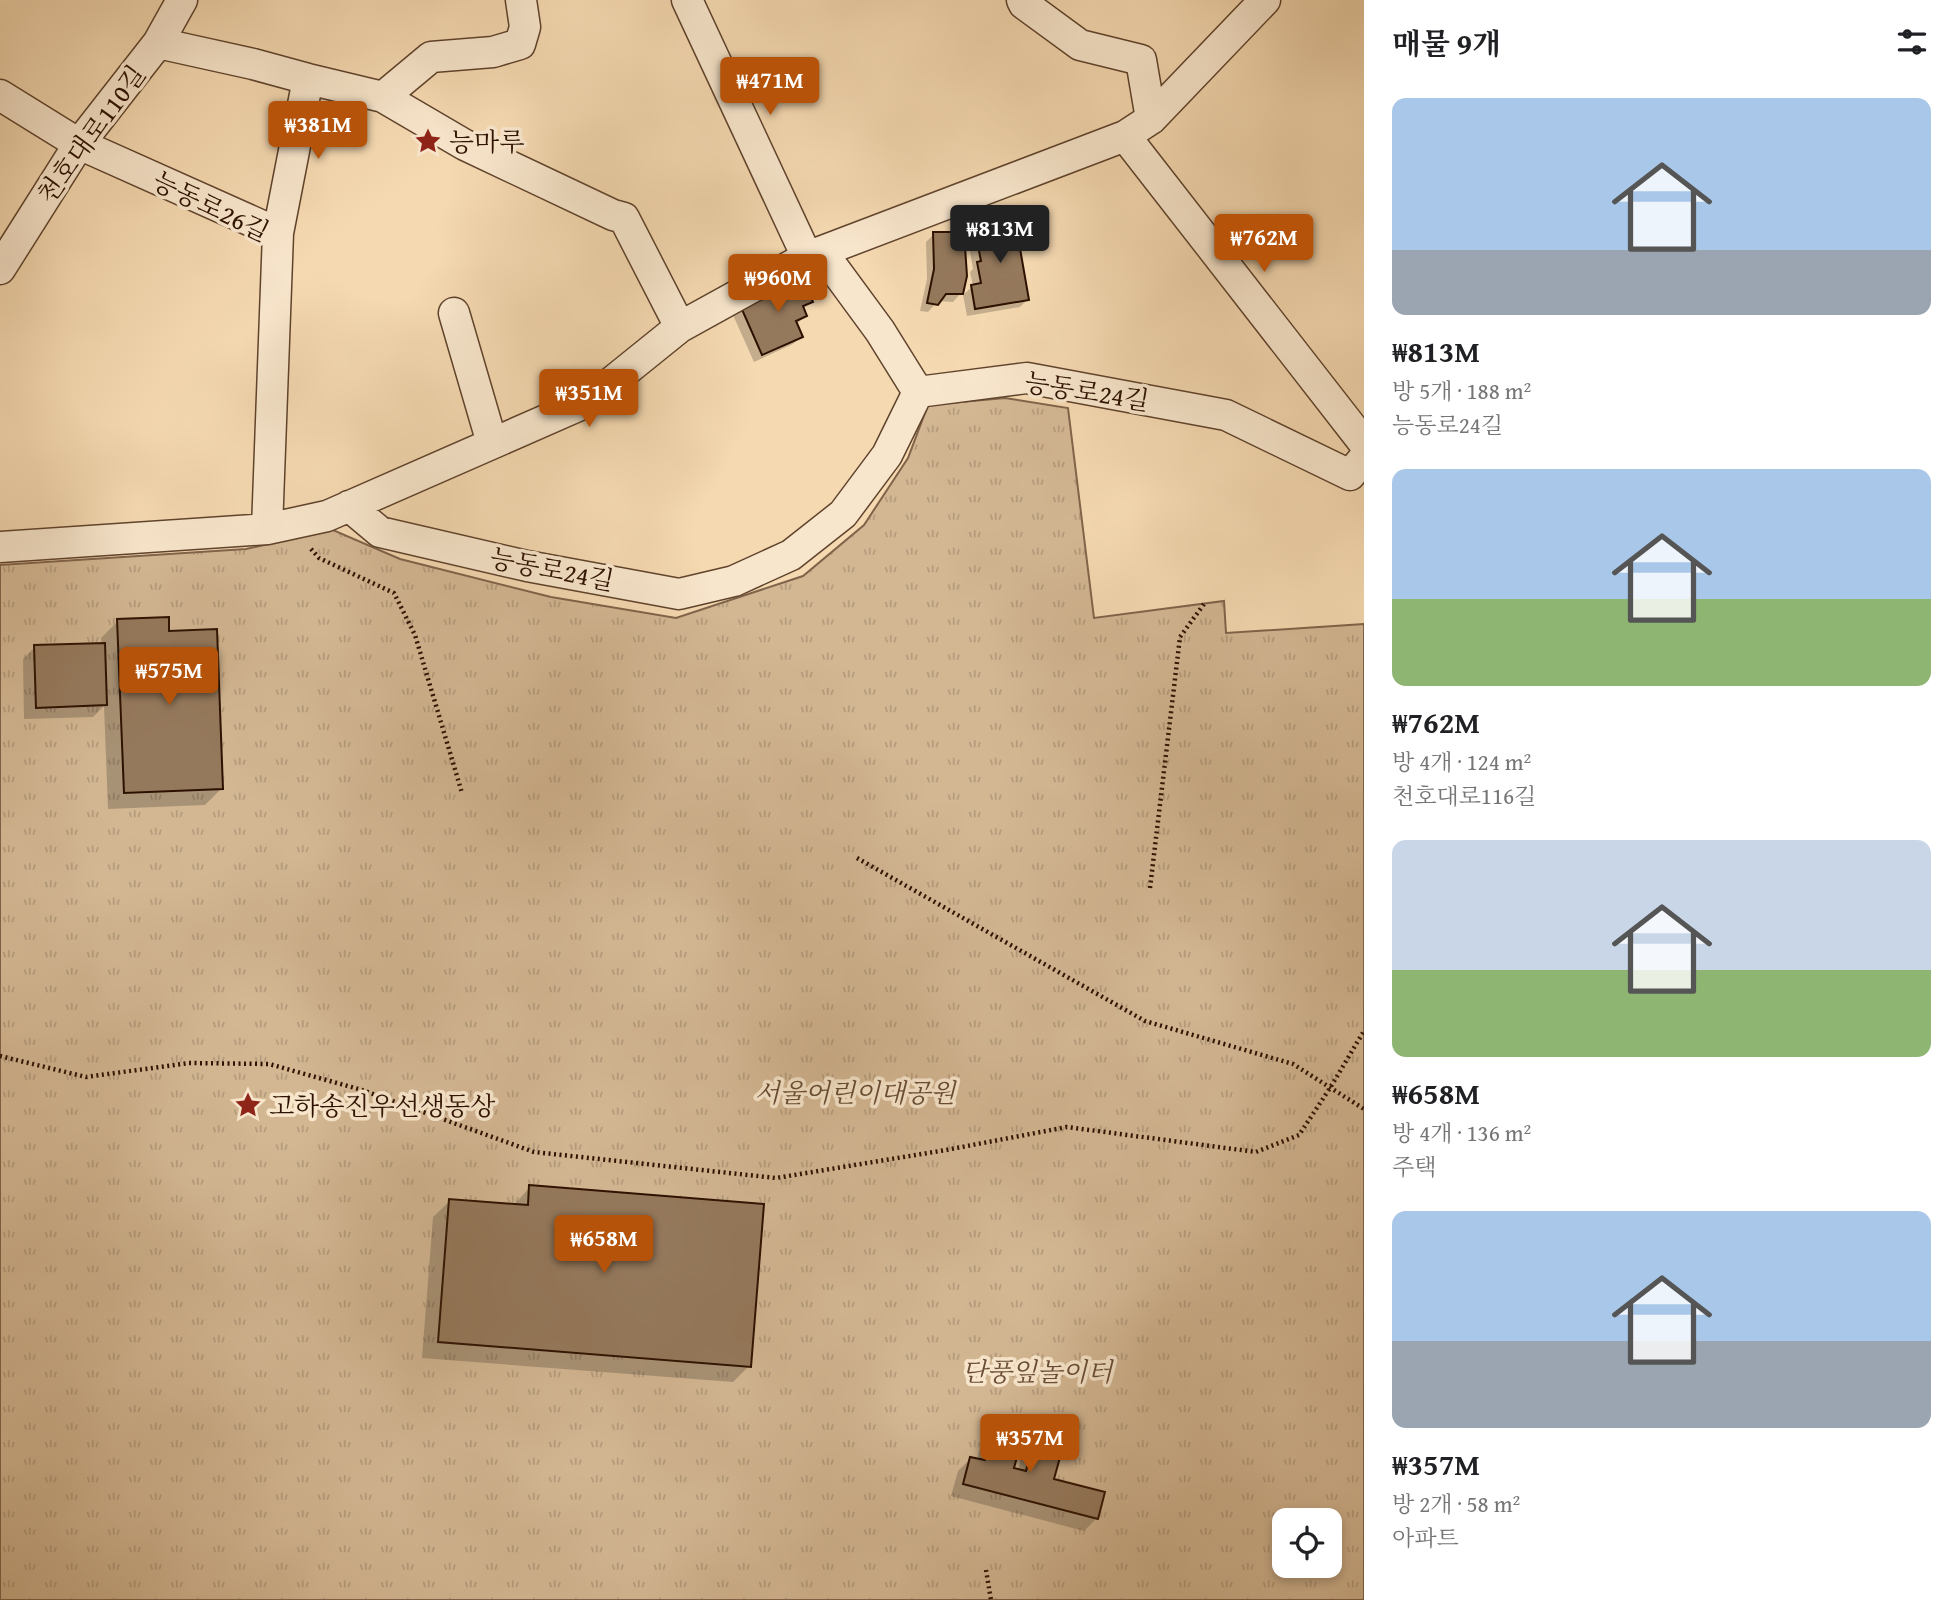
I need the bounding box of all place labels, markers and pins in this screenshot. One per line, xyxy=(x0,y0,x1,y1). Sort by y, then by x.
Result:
pin: ₩471M xyxy=(721,58,819,117)
pin: ₩381M xyxy=(269,102,367,161)
place label: 능마루 xyxy=(449,122,524,161)
place icon: 능마루 xyxy=(413,126,443,156)
pin: ₩813M xyxy=(951,205,1049,265)
pin: ₩762M xyxy=(1215,215,1313,274)
pin: ₩960M xyxy=(729,254,827,314)
pin: ₩351M xyxy=(540,370,638,429)
pin: ₩575M xyxy=(120,648,218,707)
place label: 고하송진우선생동상 xyxy=(269,1086,496,1125)
place icon: 고하송진우선생동상 xyxy=(233,1090,263,1120)
pin: ₩658M xyxy=(555,1216,653,1275)
pin: ₩357M xyxy=(981,1414,1079,1474)

